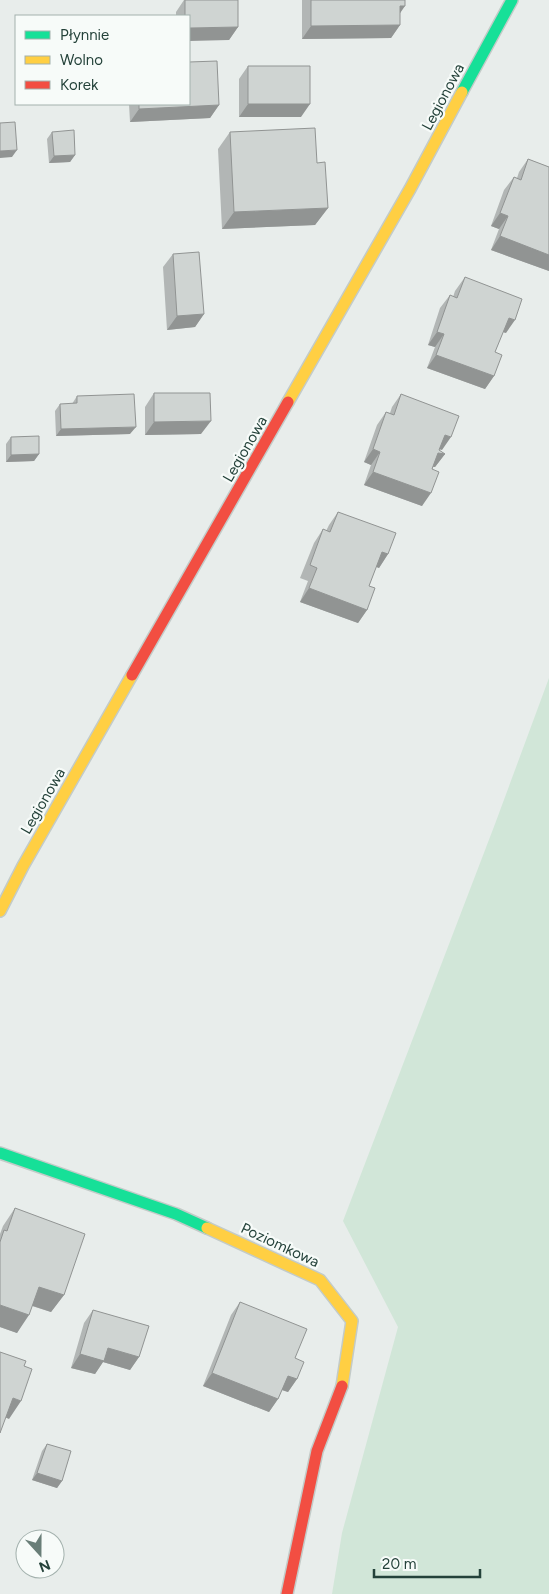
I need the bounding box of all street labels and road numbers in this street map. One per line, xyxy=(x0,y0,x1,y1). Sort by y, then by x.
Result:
street label: Legionowa xyxy=(418,61,468,133)
street label: Legionowa xyxy=(219,413,271,485)
street label: Legionowa xyxy=(17,765,69,837)
street label: Poziomkowa xyxy=(238,1219,322,1271)

